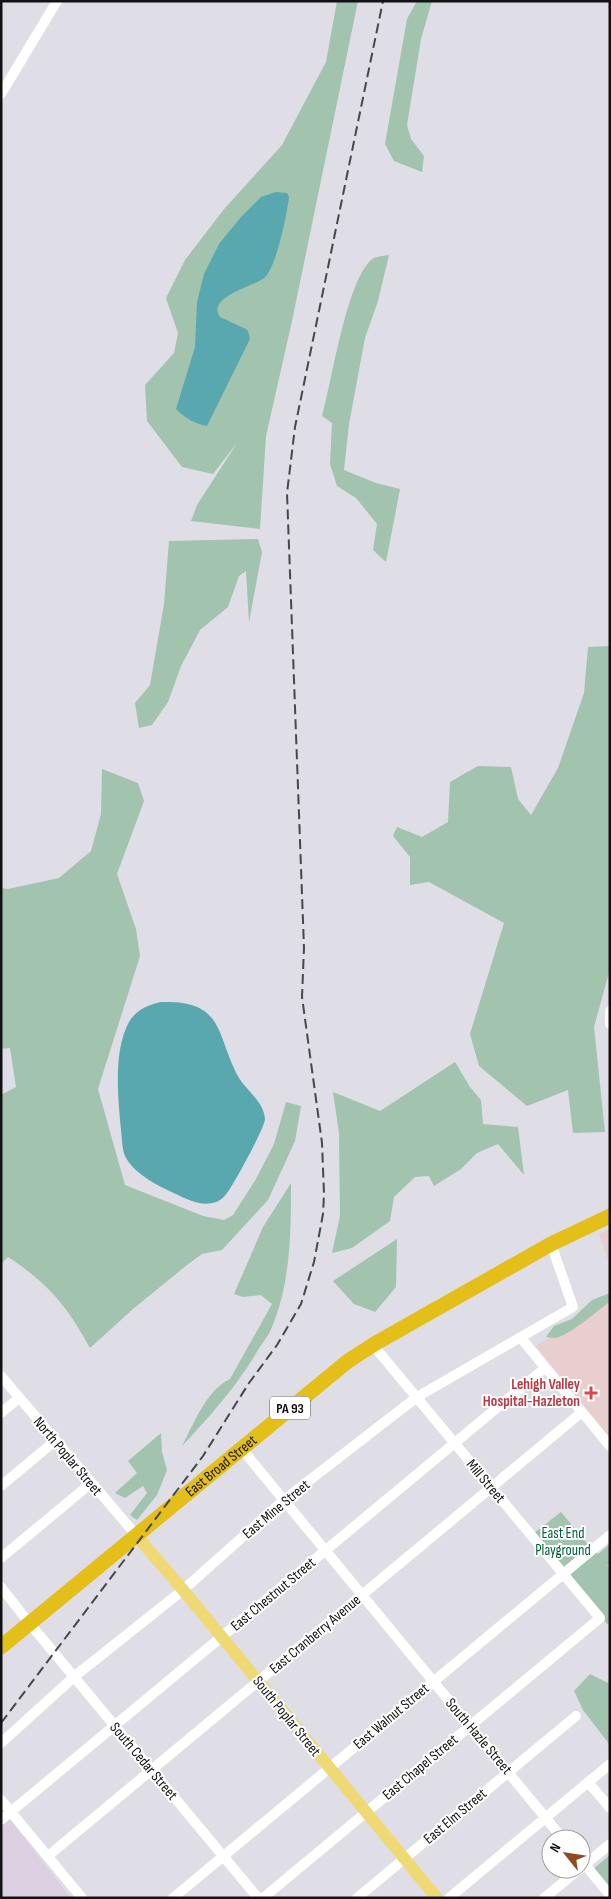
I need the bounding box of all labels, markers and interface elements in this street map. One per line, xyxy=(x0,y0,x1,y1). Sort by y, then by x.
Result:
place label: Lehigh Valley Hospital-Hazleton xyxy=(483,1375,581,1411)
marker: Lehigh Valley Hospital-Hazleton xyxy=(584,1386,598,1400)
road number: PA 93 xyxy=(270,1396,310,1420)
street label: North Poplar Street xyxy=(29,1413,106,1500)
street label: East Broad Street xyxy=(182,1431,261,1501)
street label: Mill Street xyxy=(462,1456,510,1507)
street label: East Mine Street xyxy=(239,1475,314,1543)
park label: East End Playground xyxy=(535,1524,591,1560)
street label: East Chestnut Street xyxy=(227,1553,320,1635)
street label: East Cranberry Avenue xyxy=(266,1591,365,1678)
street label: South Poplar Street xyxy=(248,1672,325,1761)
street label: East Walnut Street xyxy=(349,1679,433,1754)
street label: South Hazle Street xyxy=(441,1694,516,1779)
street label: South Cedar Street xyxy=(106,1719,182,1804)
street label: East Chapel Street xyxy=(379,1730,462,1804)
street label: East Elm Street xyxy=(420,1784,491,1848)
north arrow xyxy=(541,1829,591,1879)
text: N xyxy=(546,1840,564,1855)

